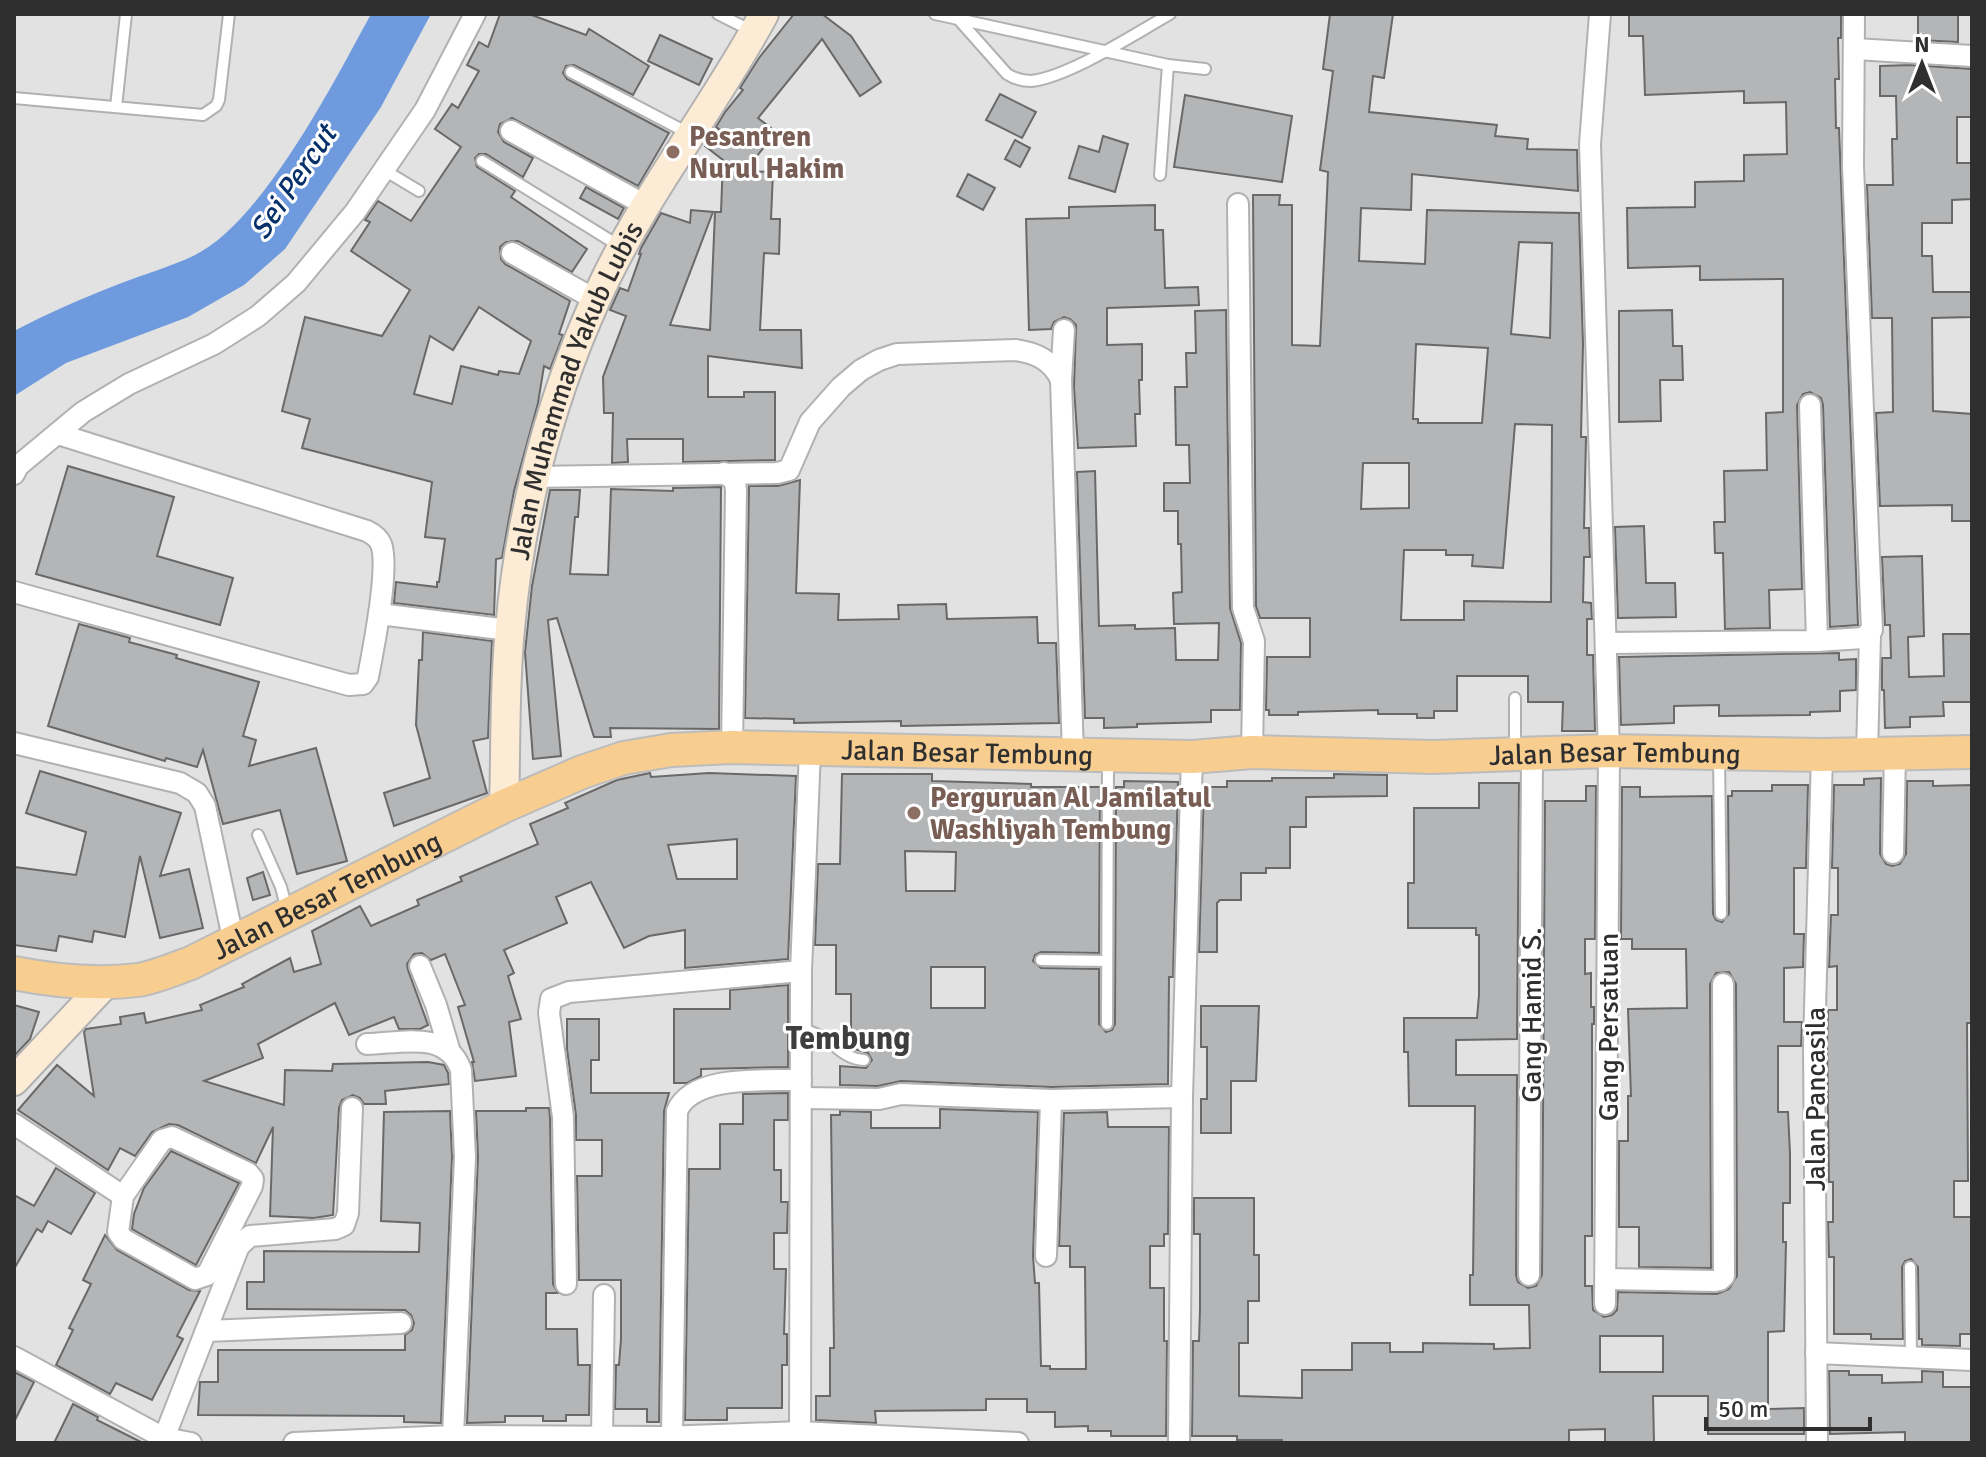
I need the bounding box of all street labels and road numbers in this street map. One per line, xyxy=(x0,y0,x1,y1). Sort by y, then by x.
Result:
street label: Jalan Muhammad Yakub Lubis xyxy=(503,215,651,563)
street label: Jalan Besar Tembung xyxy=(841,733,1093,773)
street label: Jalan Besar Tembung xyxy=(1488,735,1741,773)
street label: Jalan Besar Tembung xyxy=(207,824,447,968)
street label: Gang Hamid S. xyxy=(1515,927,1549,1103)
street label: Gang Persatuan xyxy=(1592,933,1626,1121)
street label: Jalan Pancasila xyxy=(1799,1007,1833,1191)

